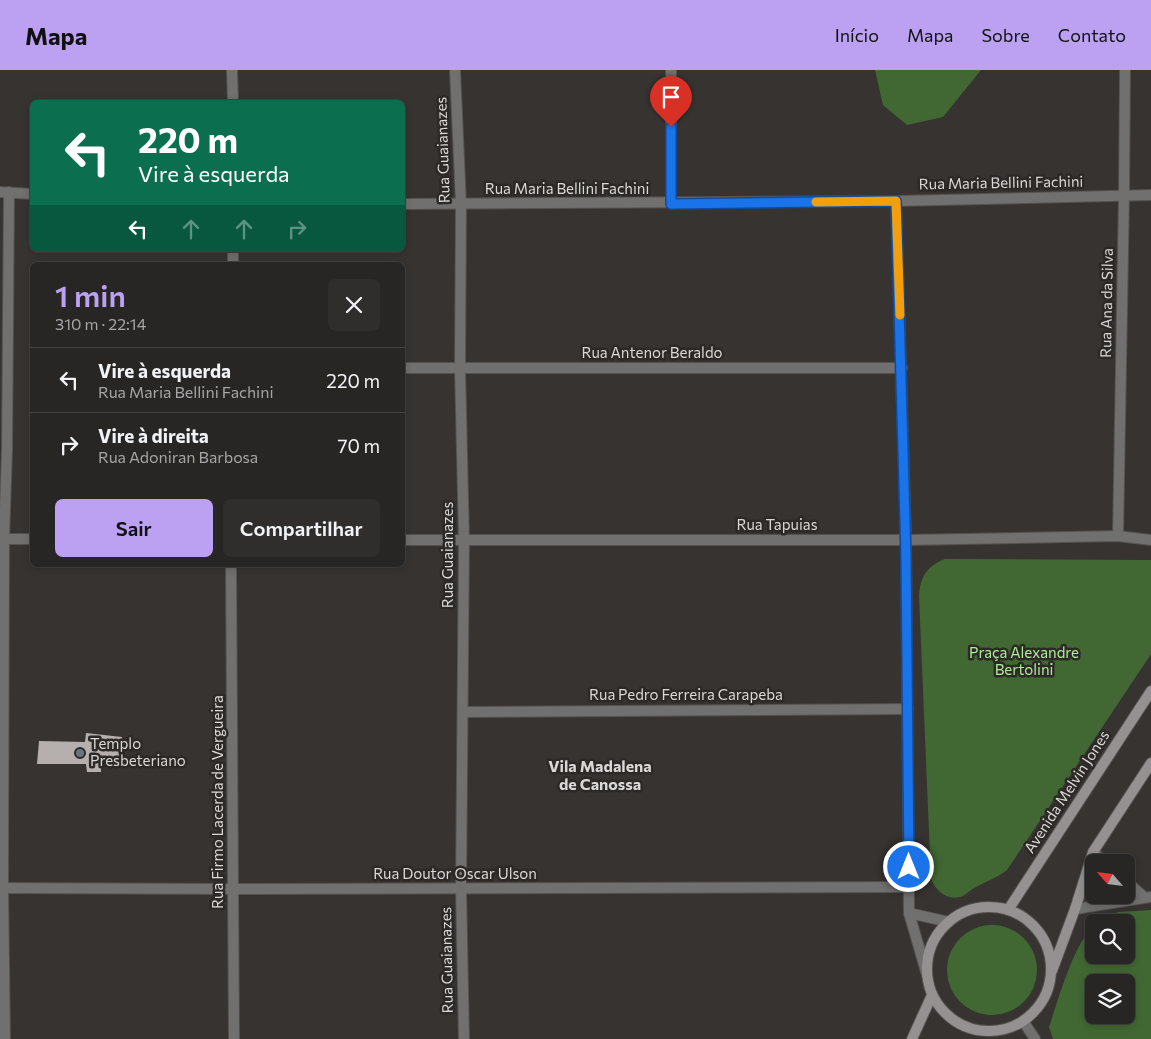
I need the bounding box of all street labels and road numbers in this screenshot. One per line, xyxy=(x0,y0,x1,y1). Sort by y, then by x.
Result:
street label: Rua Guaianazes xyxy=(431,96,453,204)
street label: Rua Maria Bellini Fachini xyxy=(919,172,1083,192)
street label: Rua Maria Bellini Fachini xyxy=(485,179,649,197)
street label: Rua Ana da Silva xyxy=(1096,248,1116,358)
street label: Rua Antenor Beraldo xyxy=(581,343,723,361)
street label: Rua Guaianazes xyxy=(438,502,456,608)
street label: Rua Tapuias xyxy=(736,515,818,533)
street label: Rua Pedro Ferreira Carapeba xyxy=(589,685,783,703)
street label: Rua Firmo Lacerda de Vergueira xyxy=(208,695,226,909)
street label: Avenida Melvin Jones xyxy=(1020,727,1113,856)
street label: Rua Doutor Oscar Ulson xyxy=(373,864,537,882)
street label: Rua Guaianazes xyxy=(436,906,456,1013)

